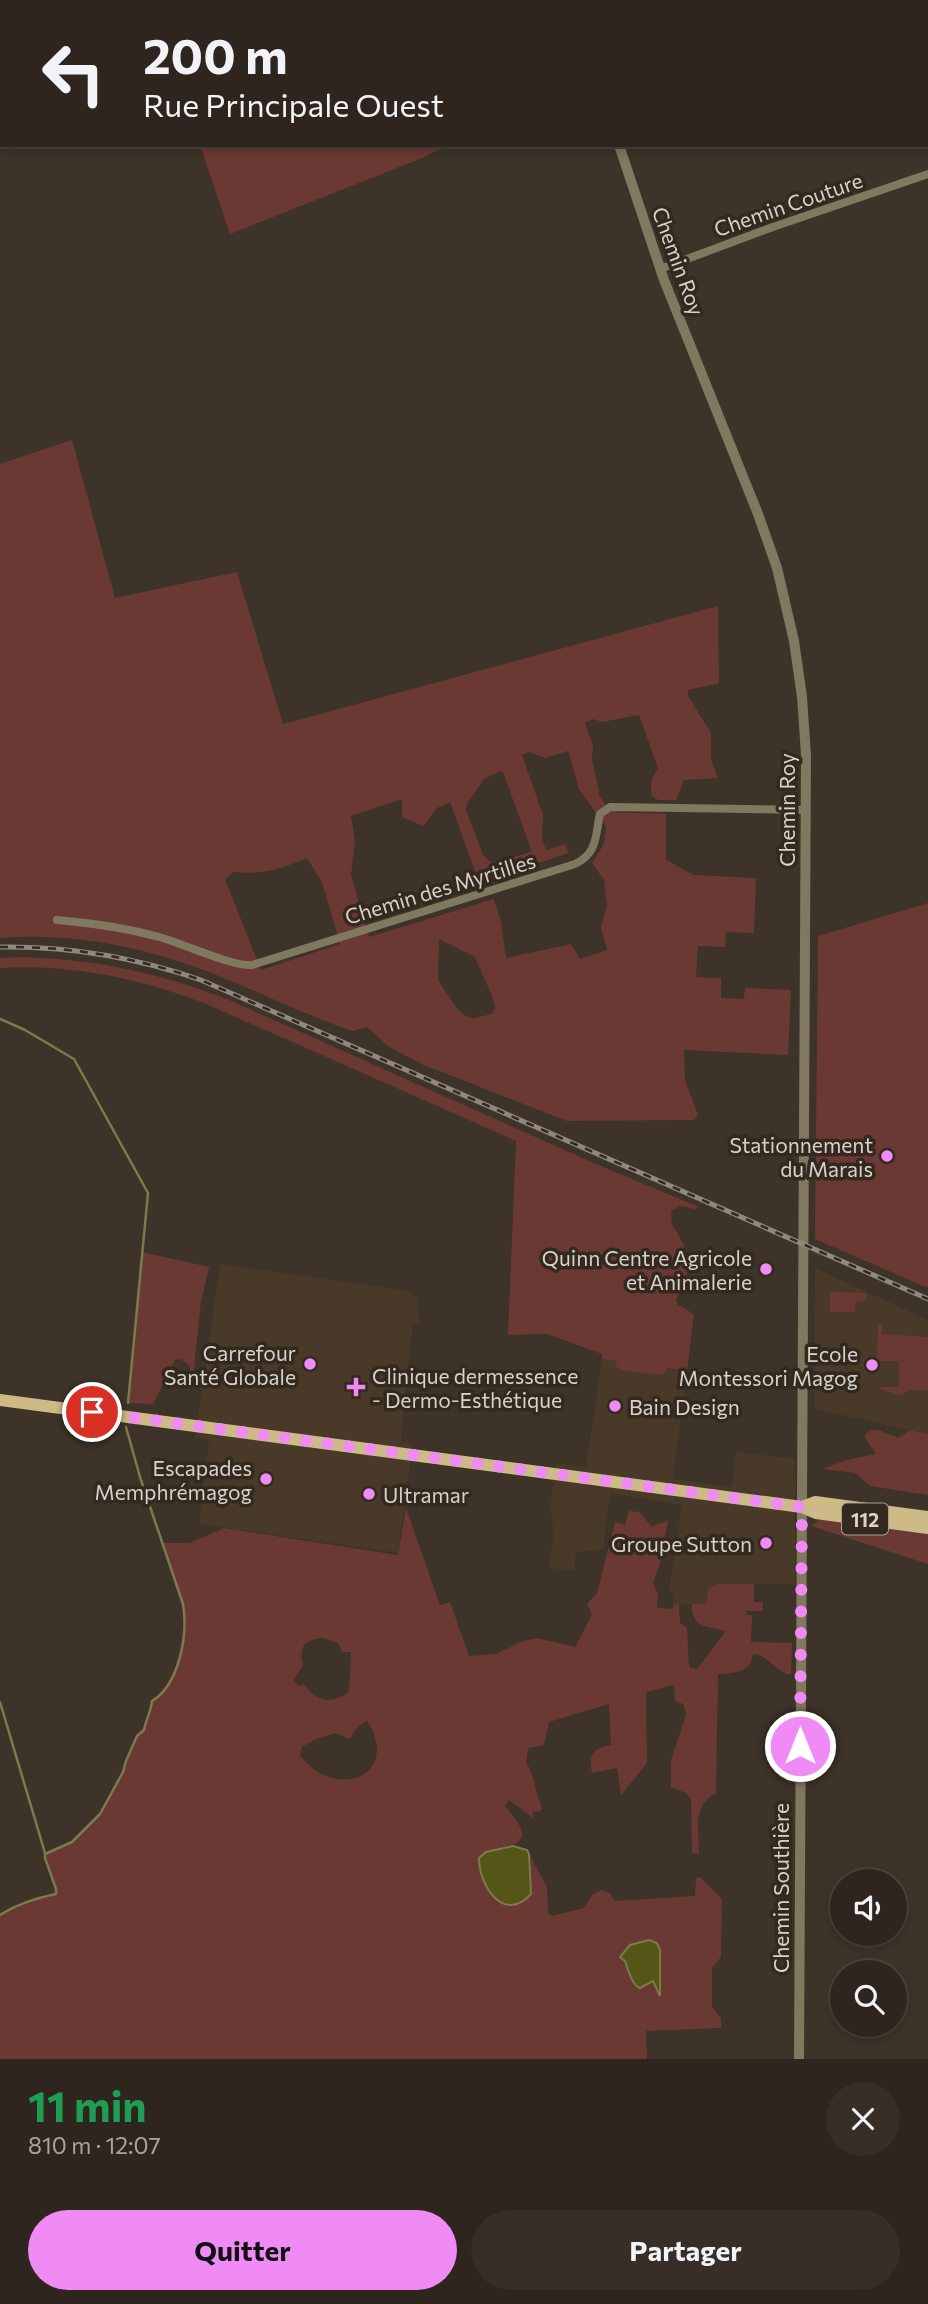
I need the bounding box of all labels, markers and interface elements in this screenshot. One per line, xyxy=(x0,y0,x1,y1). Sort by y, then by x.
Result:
text: 200 m xyxy=(143,24,288,84)
icon: left xyxy=(28,28,119,119)
text: Rue Principale Ouest xyxy=(143,84,444,124)
street label: Chemin Couture xyxy=(710,167,866,241)
street label: Chemin Roy xyxy=(648,203,710,319)
street label: Chemin Roy xyxy=(774,753,799,867)
street label: Chemin des Myrtilles xyxy=(342,847,538,929)
place label: Stationnement du Marais xyxy=(730,1132,873,1181)
marker: Stationnement du Marais xyxy=(879,1148,895,1164)
place label: Quinn Centre Agricole et Animalerie xyxy=(542,1245,752,1294)
marker: Quinn Centre Agricole et Animalerie xyxy=(758,1261,774,1277)
place label: Carrefour Santé Globale xyxy=(164,1340,296,1389)
place label: Ecole Montessori Magog xyxy=(678,1341,858,1390)
marker: Carrefour Santé Globale xyxy=(302,1356,318,1372)
marker: Ecole Montessori Magog xyxy=(864,1357,880,1373)
place label: Clinique dermessence - Dermo-Esthétique xyxy=(372,1363,578,1412)
marker: Clinique dermessence - Dermo-Esthétique xyxy=(346,1377,366,1397)
pin xyxy=(62,1382,122,1442)
icon: arrive xyxy=(73,1393,111,1431)
place label: Bain Design xyxy=(629,1394,740,1419)
marker: Bain Design xyxy=(607,1398,623,1414)
place label: Escapades Memphrémagog xyxy=(95,1455,252,1504)
marker: Escapades Memphrémagog xyxy=(258,1471,274,1487)
place label: Ultramar xyxy=(383,1482,469,1507)
marker: Ultramar xyxy=(361,1486,377,1502)
road number: 112 xyxy=(842,1504,888,1534)
place label: Groupe Sutton xyxy=(611,1531,752,1556)
marker: Groupe Sutton xyxy=(758,1535,774,1551)
position arrow xyxy=(763,1709,837,1783)
street label: Chemin Southière xyxy=(768,1803,793,1973)
map controls xyxy=(830,1869,907,2037)
button: sound xyxy=(830,1869,907,1946)
button: search xyxy=(830,1960,907,2037)
text: 11 min xyxy=(28,2079,147,2131)
button: close xyxy=(826,2082,900,2156)
text: 810 m · 12:07 xyxy=(28,2131,161,2159)
button: Quitter xyxy=(28,2210,457,2290)
button: Partager xyxy=(471,2210,900,2290)

